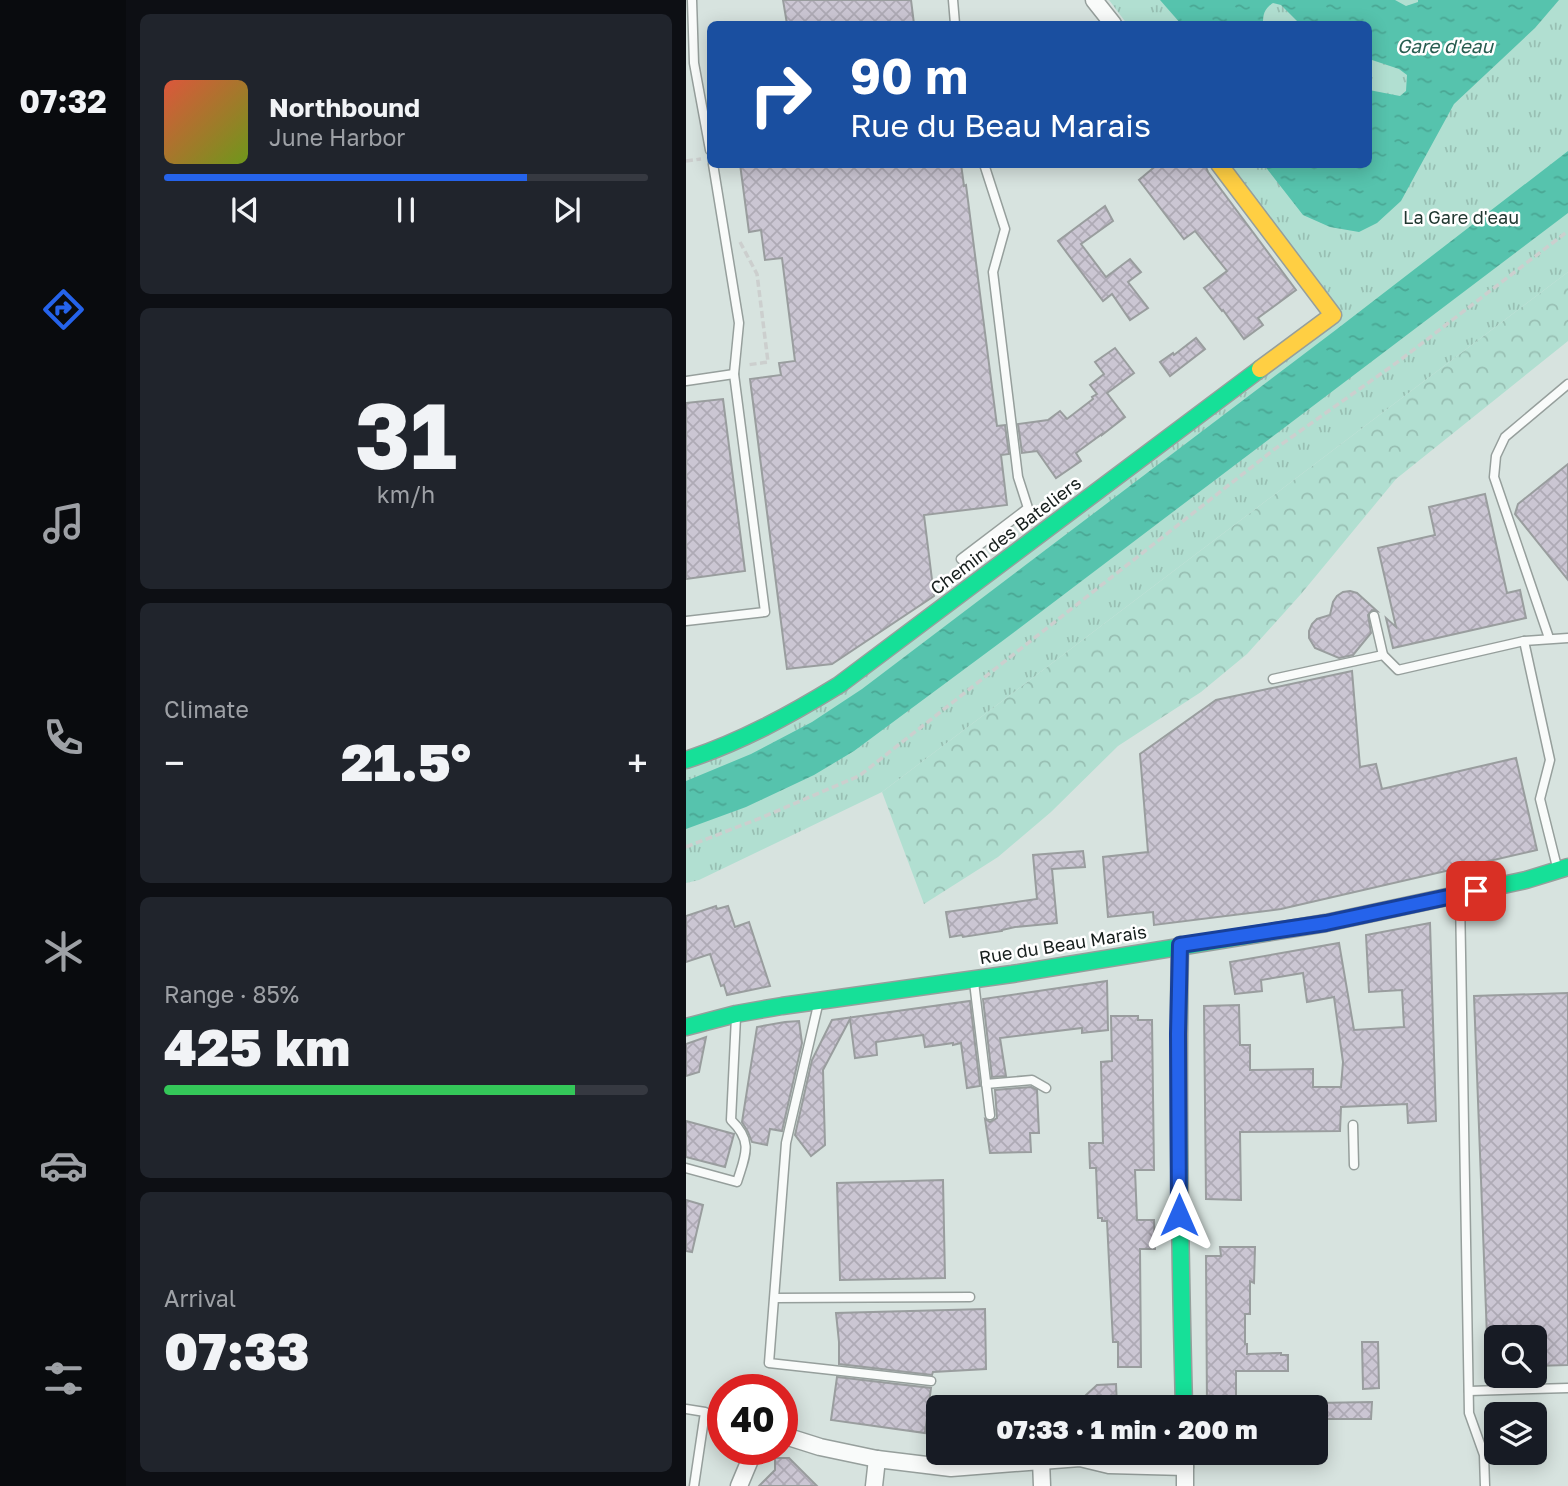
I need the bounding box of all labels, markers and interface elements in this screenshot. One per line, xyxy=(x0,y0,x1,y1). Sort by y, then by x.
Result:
water label: Gare d'eau xyxy=(1397,34,1495,57)
text: 90 m xyxy=(850,46,968,105)
icon: right xyxy=(735,49,826,140)
text: 07:32 xyxy=(19,82,107,120)
text: Northbound xyxy=(269,92,420,123)
text: Rue du Beau Marais xyxy=(850,106,1151,144)
text: June Harbor xyxy=(269,123,405,151)
icon: previous xyxy=(226,191,264,229)
icon: pause xyxy=(387,191,425,229)
icon: next xyxy=(548,191,586,229)
park label: La Gare d'eau xyxy=(1403,206,1519,228)
icon: directions xyxy=(39,285,88,334)
text: 31 xyxy=(355,380,457,489)
street label: Chemin des Bateliers xyxy=(926,471,1085,599)
text: km/h xyxy=(377,480,435,508)
icon: music xyxy=(39,499,88,548)
text: Climate xyxy=(164,695,249,723)
icon: phone xyxy=(39,713,88,762)
text: 21.5° xyxy=(341,730,471,792)
text: − xyxy=(164,740,185,785)
text: + xyxy=(627,740,648,785)
pin xyxy=(1446,861,1506,921)
icon: arrive xyxy=(1457,872,1495,910)
street label: Rue du Beau Marais xyxy=(978,920,1148,968)
icon: climate xyxy=(39,927,88,976)
text: Range · 85% xyxy=(164,980,299,1008)
text: 425 km xyxy=(164,1015,350,1077)
icon: car xyxy=(39,1141,88,1190)
position arrow xyxy=(1142,1178,1216,1252)
text: Arrival xyxy=(164,1284,236,1312)
text: 07:33 xyxy=(164,1319,309,1381)
map controls xyxy=(1484,1325,1547,1465)
button: search xyxy=(1484,1325,1547,1388)
icon: filters xyxy=(39,1354,88,1403)
speed limit sign: 40 xyxy=(707,1374,798,1465)
button: layers xyxy=(1484,1402,1547,1465)
text: 07:33 · 1 min · 200 m xyxy=(996,1414,1258,1445)

